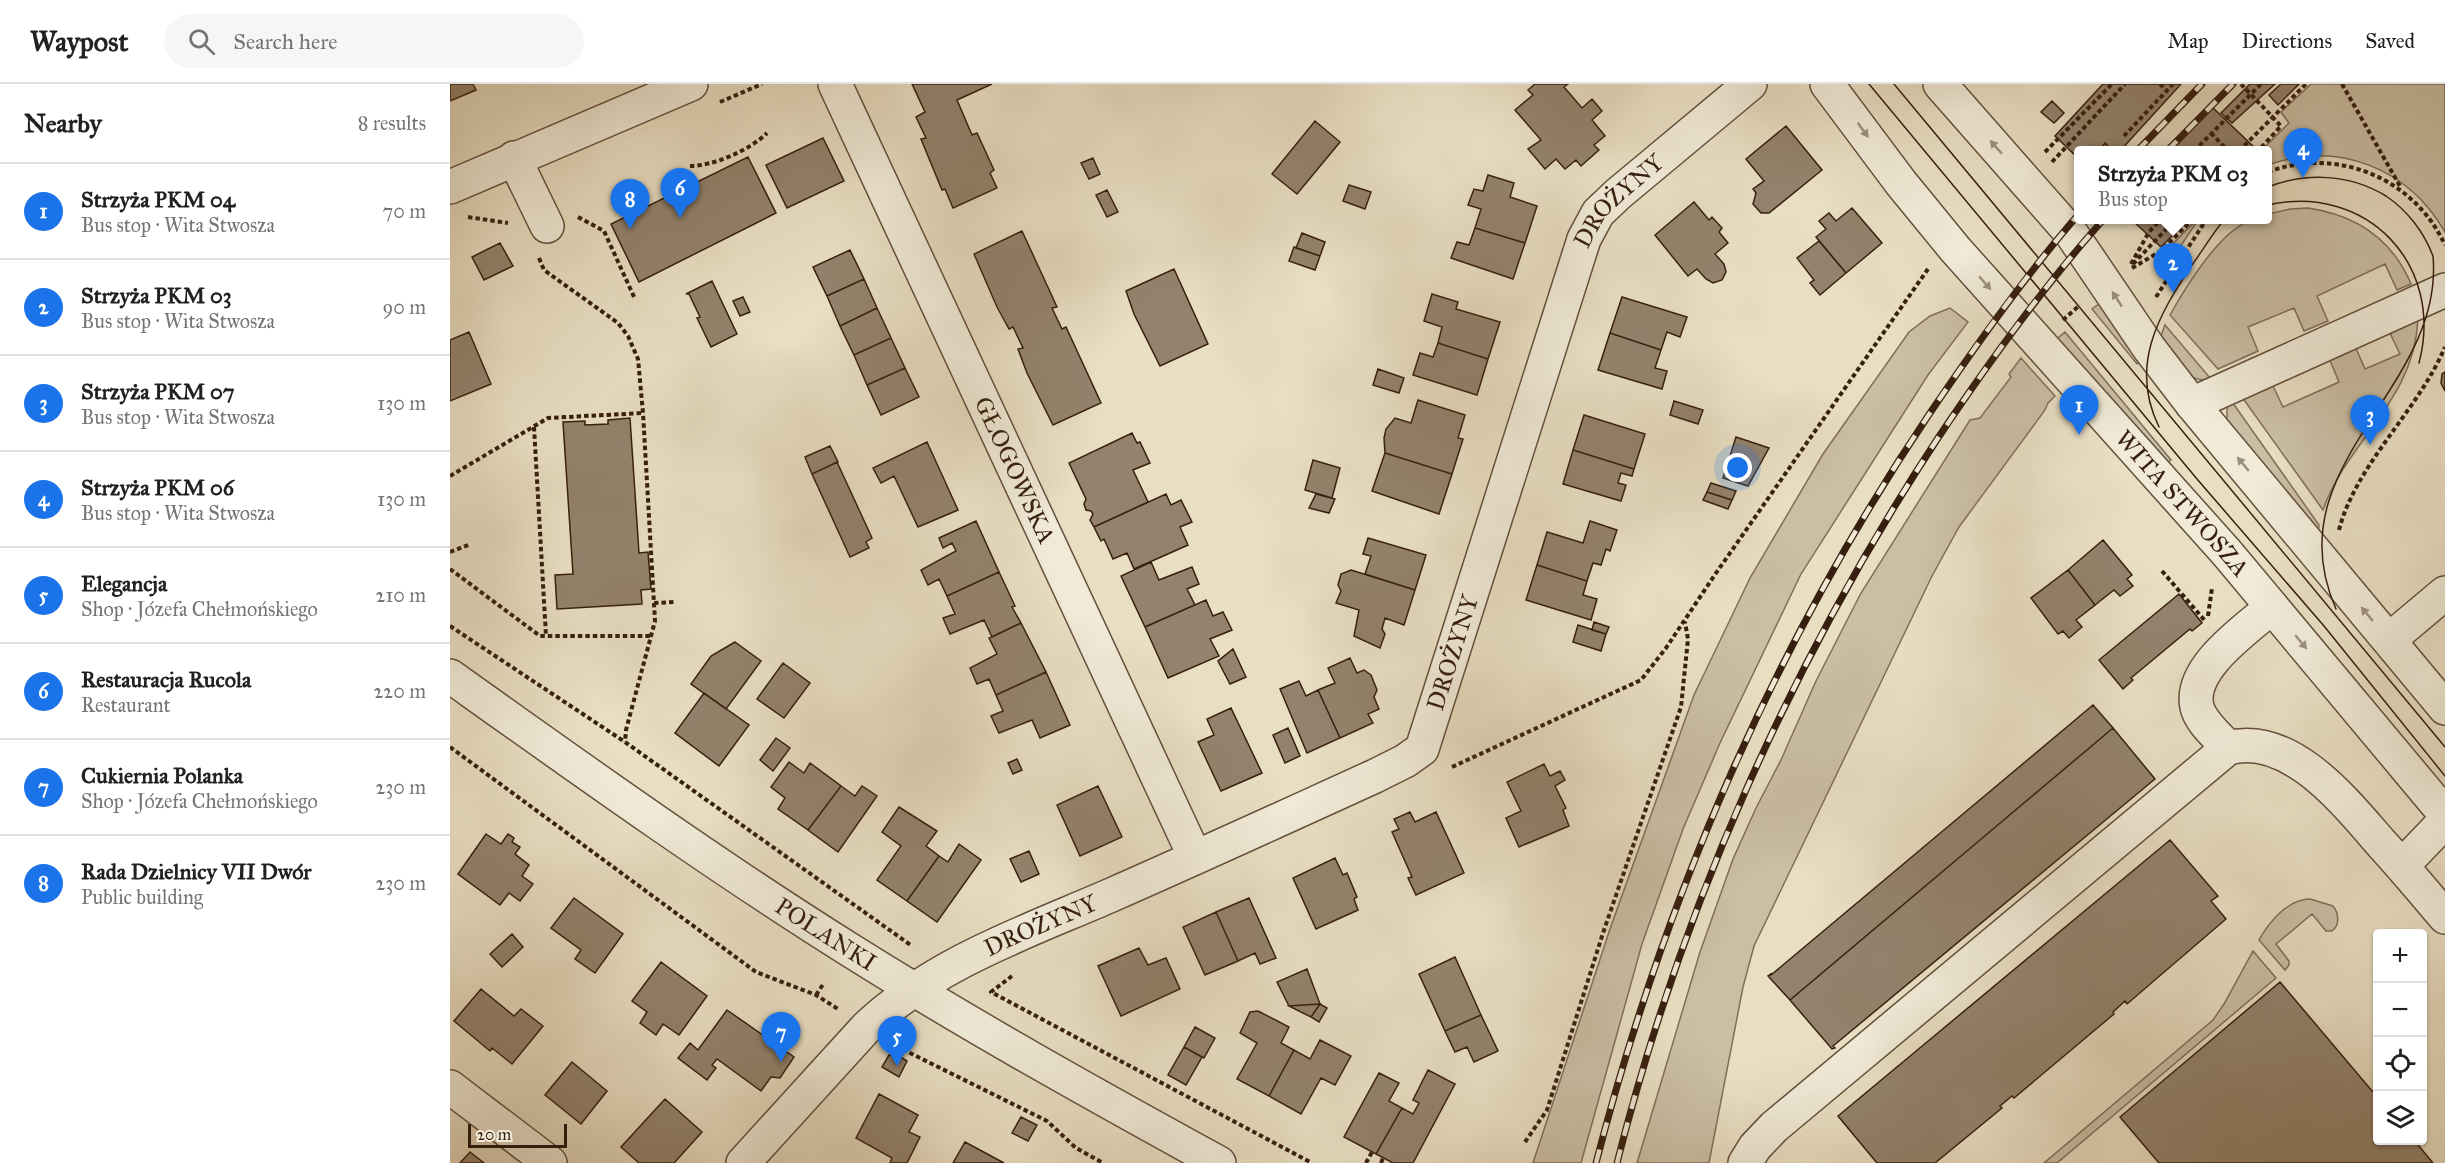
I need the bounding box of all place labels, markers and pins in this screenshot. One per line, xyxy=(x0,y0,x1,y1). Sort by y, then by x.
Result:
pin: 4 xyxy=(2284,128,2322,178)
pin: 6 xyxy=(660,168,700,218)
pin: 8 xyxy=(610,180,650,229)
pin: 2 xyxy=(2154,244,2192,293)
pin: 1 xyxy=(2060,386,2098,435)
pin: 3 xyxy=(2350,396,2390,445)
pin: 7 xyxy=(762,1012,800,1062)
pin: 5 xyxy=(878,1016,916,1066)

